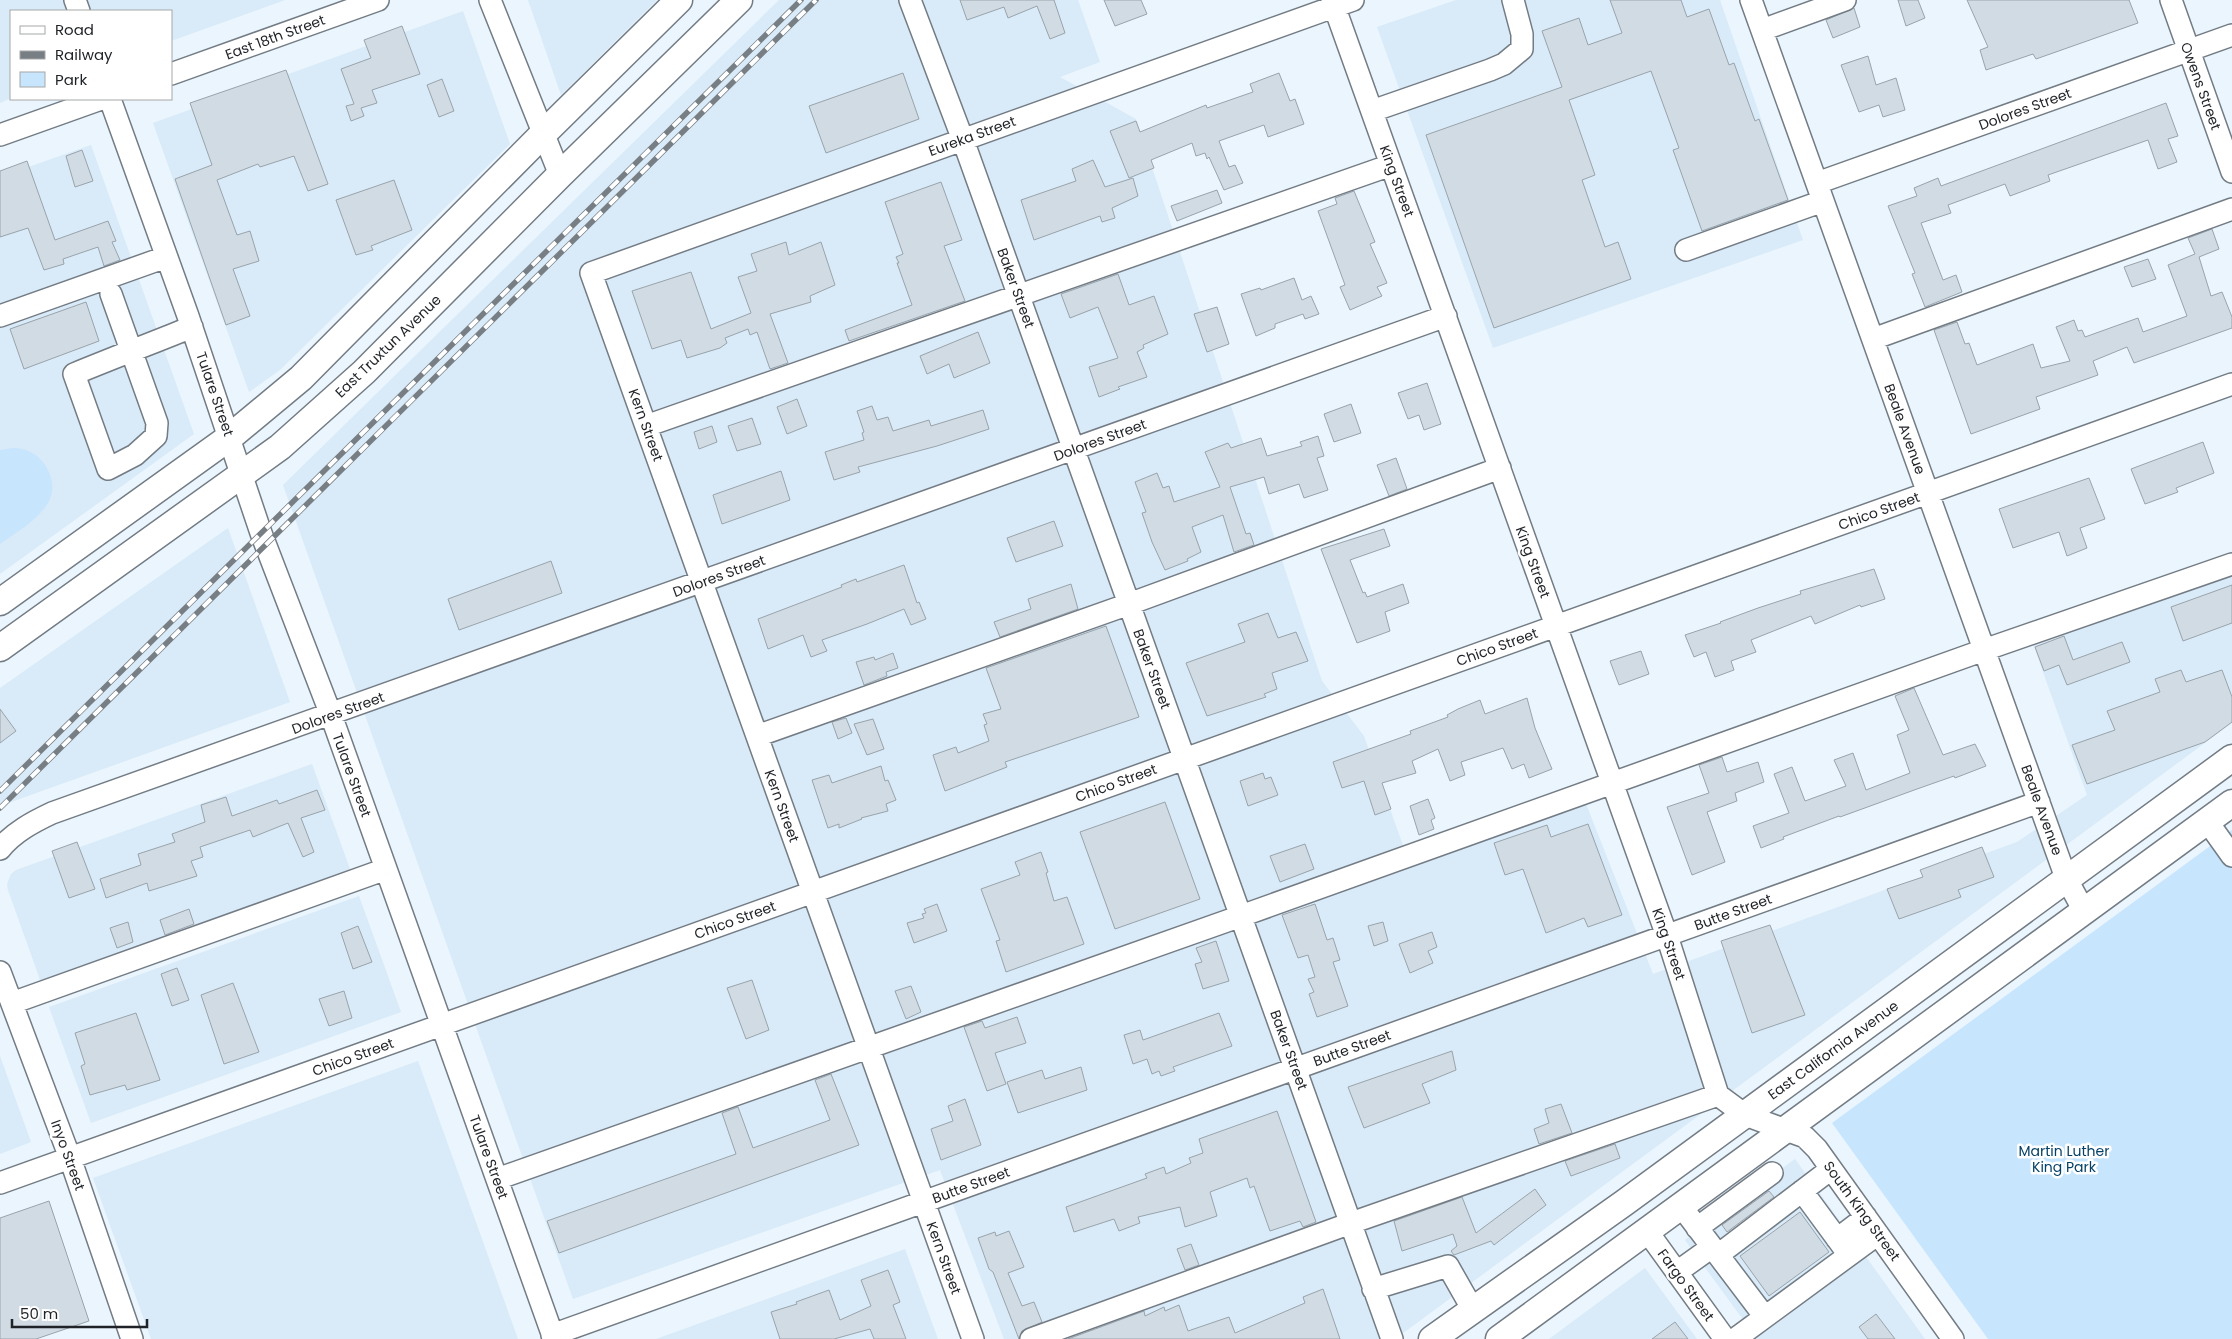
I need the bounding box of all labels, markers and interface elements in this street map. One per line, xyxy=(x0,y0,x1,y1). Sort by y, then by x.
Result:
legend xyxy=(10,10,172,100)
street label: East 18th Street xyxy=(222,10,328,64)
text: Road xyxy=(55,19,94,40)
street label: Owens Street xyxy=(2176,39,2226,133)
text: Railway xyxy=(55,44,113,65)
text: Park xyxy=(55,69,87,90)
street label: Dolores Street xyxy=(1976,83,2074,135)
street label: Eureka Street xyxy=(926,111,1018,161)
street label: King Street xyxy=(1375,142,1419,220)
street label: Baker Street xyxy=(992,245,1040,331)
street label: East Truxtun Avenue xyxy=(330,290,446,402)
street label: Tulare Street xyxy=(191,349,239,439)
street label: Beale Avenue xyxy=(1879,381,1931,477)
street label: Kern Street xyxy=(624,386,668,464)
street label: Dolores Street xyxy=(1051,414,1149,466)
street label: Chico Street xyxy=(1835,487,1923,535)
street label: King Street xyxy=(1511,523,1555,601)
street label: Dolores Street xyxy=(670,550,768,602)
street label: Chico Street xyxy=(1453,623,1541,671)
street label: Baker Street xyxy=(1128,626,1176,712)
street label: Dolores Street xyxy=(289,687,387,739)
street label: Tulare Street xyxy=(328,730,376,820)
street label: Chico Street xyxy=(1072,759,1160,807)
street label: Beale Avenue xyxy=(2016,762,2068,858)
street label: Kern Street xyxy=(760,767,804,845)
street label: Butte Street xyxy=(1691,889,1775,935)
street label: Chico Street xyxy=(691,896,779,944)
street label: King Street xyxy=(1647,905,1691,983)
street label: East California Avenue xyxy=(1764,996,1903,1104)
street label: Baker Street xyxy=(1265,1007,1313,1093)
street label: Butte Street xyxy=(1310,1025,1394,1071)
street label: Chico Street xyxy=(309,1033,397,1081)
street label: Tulare Street xyxy=(465,1112,513,1202)
street label: Inyo Street xyxy=(46,1117,90,1193)
park label: Martin Luther King Park xyxy=(2019,1141,2109,1177)
street label: South King Street xyxy=(1819,1157,1905,1265)
street label: Butte Street xyxy=(929,1162,1013,1208)
street label: Kern Street xyxy=(922,1219,966,1297)
street label: Fargo Street xyxy=(1653,1245,1719,1325)
scale bar xyxy=(12,1296,148,1328)
text: 50 m xyxy=(20,1303,58,1324)

